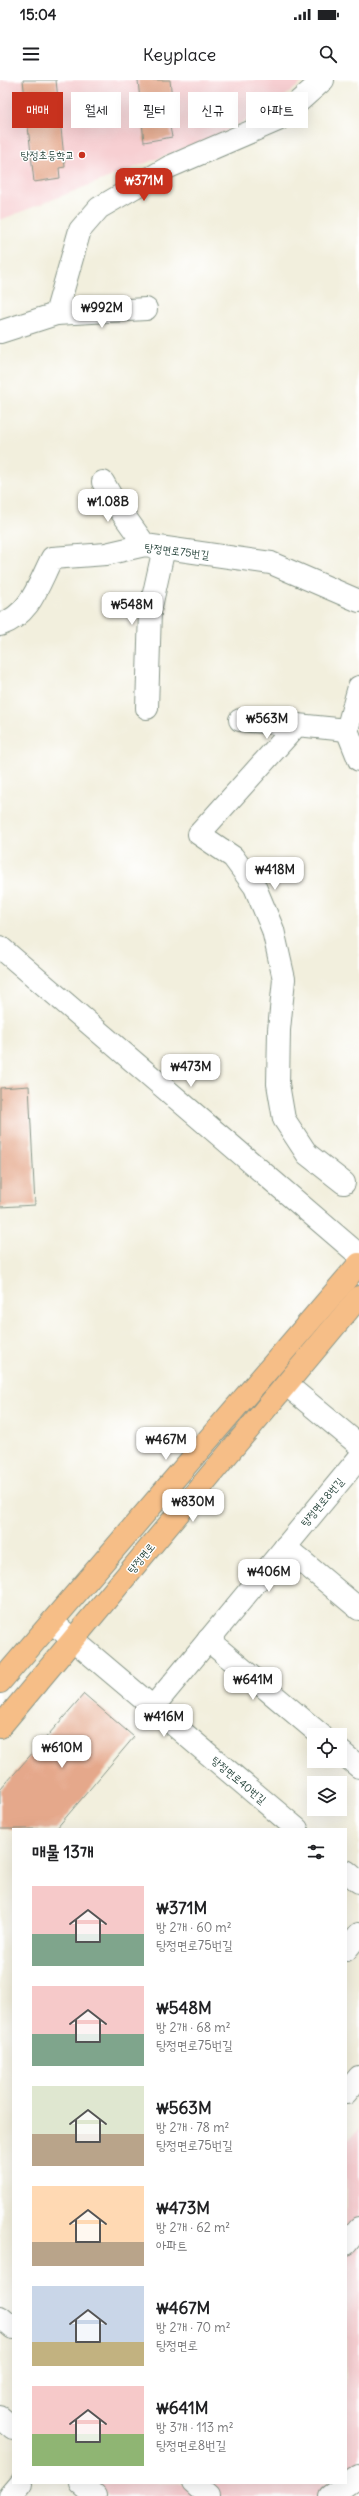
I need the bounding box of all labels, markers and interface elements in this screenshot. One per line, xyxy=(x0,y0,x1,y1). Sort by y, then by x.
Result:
text: 15:04 xyxy=(20,5,57,24)
icon: menu xyxy=(20,43,42,65)
text: Keyplace xyxy=(143,43,216,66)
icon: search xyxy=(317,43,339,65)
chip: 매매 xyxy=(12,92,63,128)
chip: 월세 xyxy=(71,92,121,128)
chip: 필터 xyxy=(129,92,180,128)
chip: 신규 xyxy=(188,92,238,128)
chip: 아파트 xyxy=(246,92,308,128)
place label: 탕정초등학교 xyxy=(21,148,74,162)
marker: 탕정초등학교 xyxy=(77,150,87,160)
pin: ₩371M xyxy=(116,168,172,202)
text: ₩371M xyxy=(124,172,164,189)
pin: ₩992M xyxy=(74,295,130,329)
text: ₩992M xyxy=(81,299,123,316)
pin: ₩1.08B xyxy=(75,489,141,523)
text: ₩1.08B xyxy=(87,493,129,510)
street label: 탕정면로75번길 xyxy=(144,540,210,562)
pin: ₩548M xyxy=(104,592,160,626)
text: ₩548M xyxy=(111,596,153,613)
pin: ₩563M xyxy=(239,706,295,740)
text: ₩563M xyxy=(246,710,288,727)
pin: ₩418M xyxy=(247,857,303,891)
text: ₩418M xyxy=(255,861,295,878)
pin: ₩473M xyxy=(163,1054,219,1088)
text: ₩473M xyxy=(170,1058,212,1075)
pin: ₩467M xyxy=(138,1427,194,1461)
text: ₩467M xyxy=(145,1431,187,1448)
street label: 탕정면로8번길 xyxy=(298,1475,347,1529)
pin: ₩830M xyxy=(165,1489,221,1523)
text: ₩830M xyxy=(171,1493,215,1510)
street label: 탕정면로 xyxy=(124,1540,158,1576)
pin: ₩406M xyxy=(241,1559,297,1593)
text: ₩406M xyxy=(247,1563,291,1580)
pin: ₩641M xyxy=(225,1667,281,1701)
text: ₩641M xyxy=(233,1671,273,1688)
pin: ₩416M xyxy=(136,1704,192,1738)
text: ₩416M xyxy=(144,1708,184,1725)
map controls xyxy=(307,1728,347,1816)
button: locate xyxy=(307,1728,347,1768)
pin: ₩610M xyxy=(34,1735,90,1769)
text: ₩610M xyxy=(41,1739,83,1756)
street label: 탕정면로40번길 xyxy=(209,1753,269,1807)
button: layers xyxy=(307,1776,347,1816)
text: 매물 13개 xyxy=(32,1841,94,1863)
icon: filters xyxy=(305,1841,327,1863)
text: ₩371M xyxy=(156,1897,207,1919)
icon: home xyxy=(64,1902,112,1950)
text: 방 2개 · 60 m² xyxy=(156,1919,232,1936)
text: 탕정면로75번길 xyxy=(156,1937,233,1954)
text: ₩548M xyxy=(156,1997,212,2019)
icon: home xyxy=(64,2002,112,2050)
text: 방 2개 · 68 m² xyxy=(156,2019,231,2036)
text: 탕정면로75번길 xyxy=(156,2037,233,2054)
text: ₩563M xyxy=(156,2097,212,2119)
icon: home xyxy=(64,2102,112,2150)
text: 방 2개 · 78 m² xyxy=(156,2119,229,2136)
text: 탕정면로75번길 xyxy=(156,2137,233,2154)
text: ₩473M xyxy=(156,2197,210,2219)
icon: home xyxy=(64,2202,112,2250)
text: 방 2개 · 62 m² xyxy=(156,2219,230,2236)
text: 아파트 xyxy=(156,2237,187,2254)
text: ₩467M xyxy=(156,2297,210,2319)
icon: home xyxy=(64,2302,112,2350)
text: 방 2개 · 70 m² xyxy=(156,2319,231,2336)
text: 탕정면로 xyxy=(156,2337,198,2354)
text: ₩641M xyxy=(156,2397,209,2419)
icon: home xyxy=(64,2402,112,2450)
text: 방 3개 · 113 m² xyxy=(156,2419,234,2436)
text: 탕정면로8번길 xyxy=(156,2437,226,2454)

